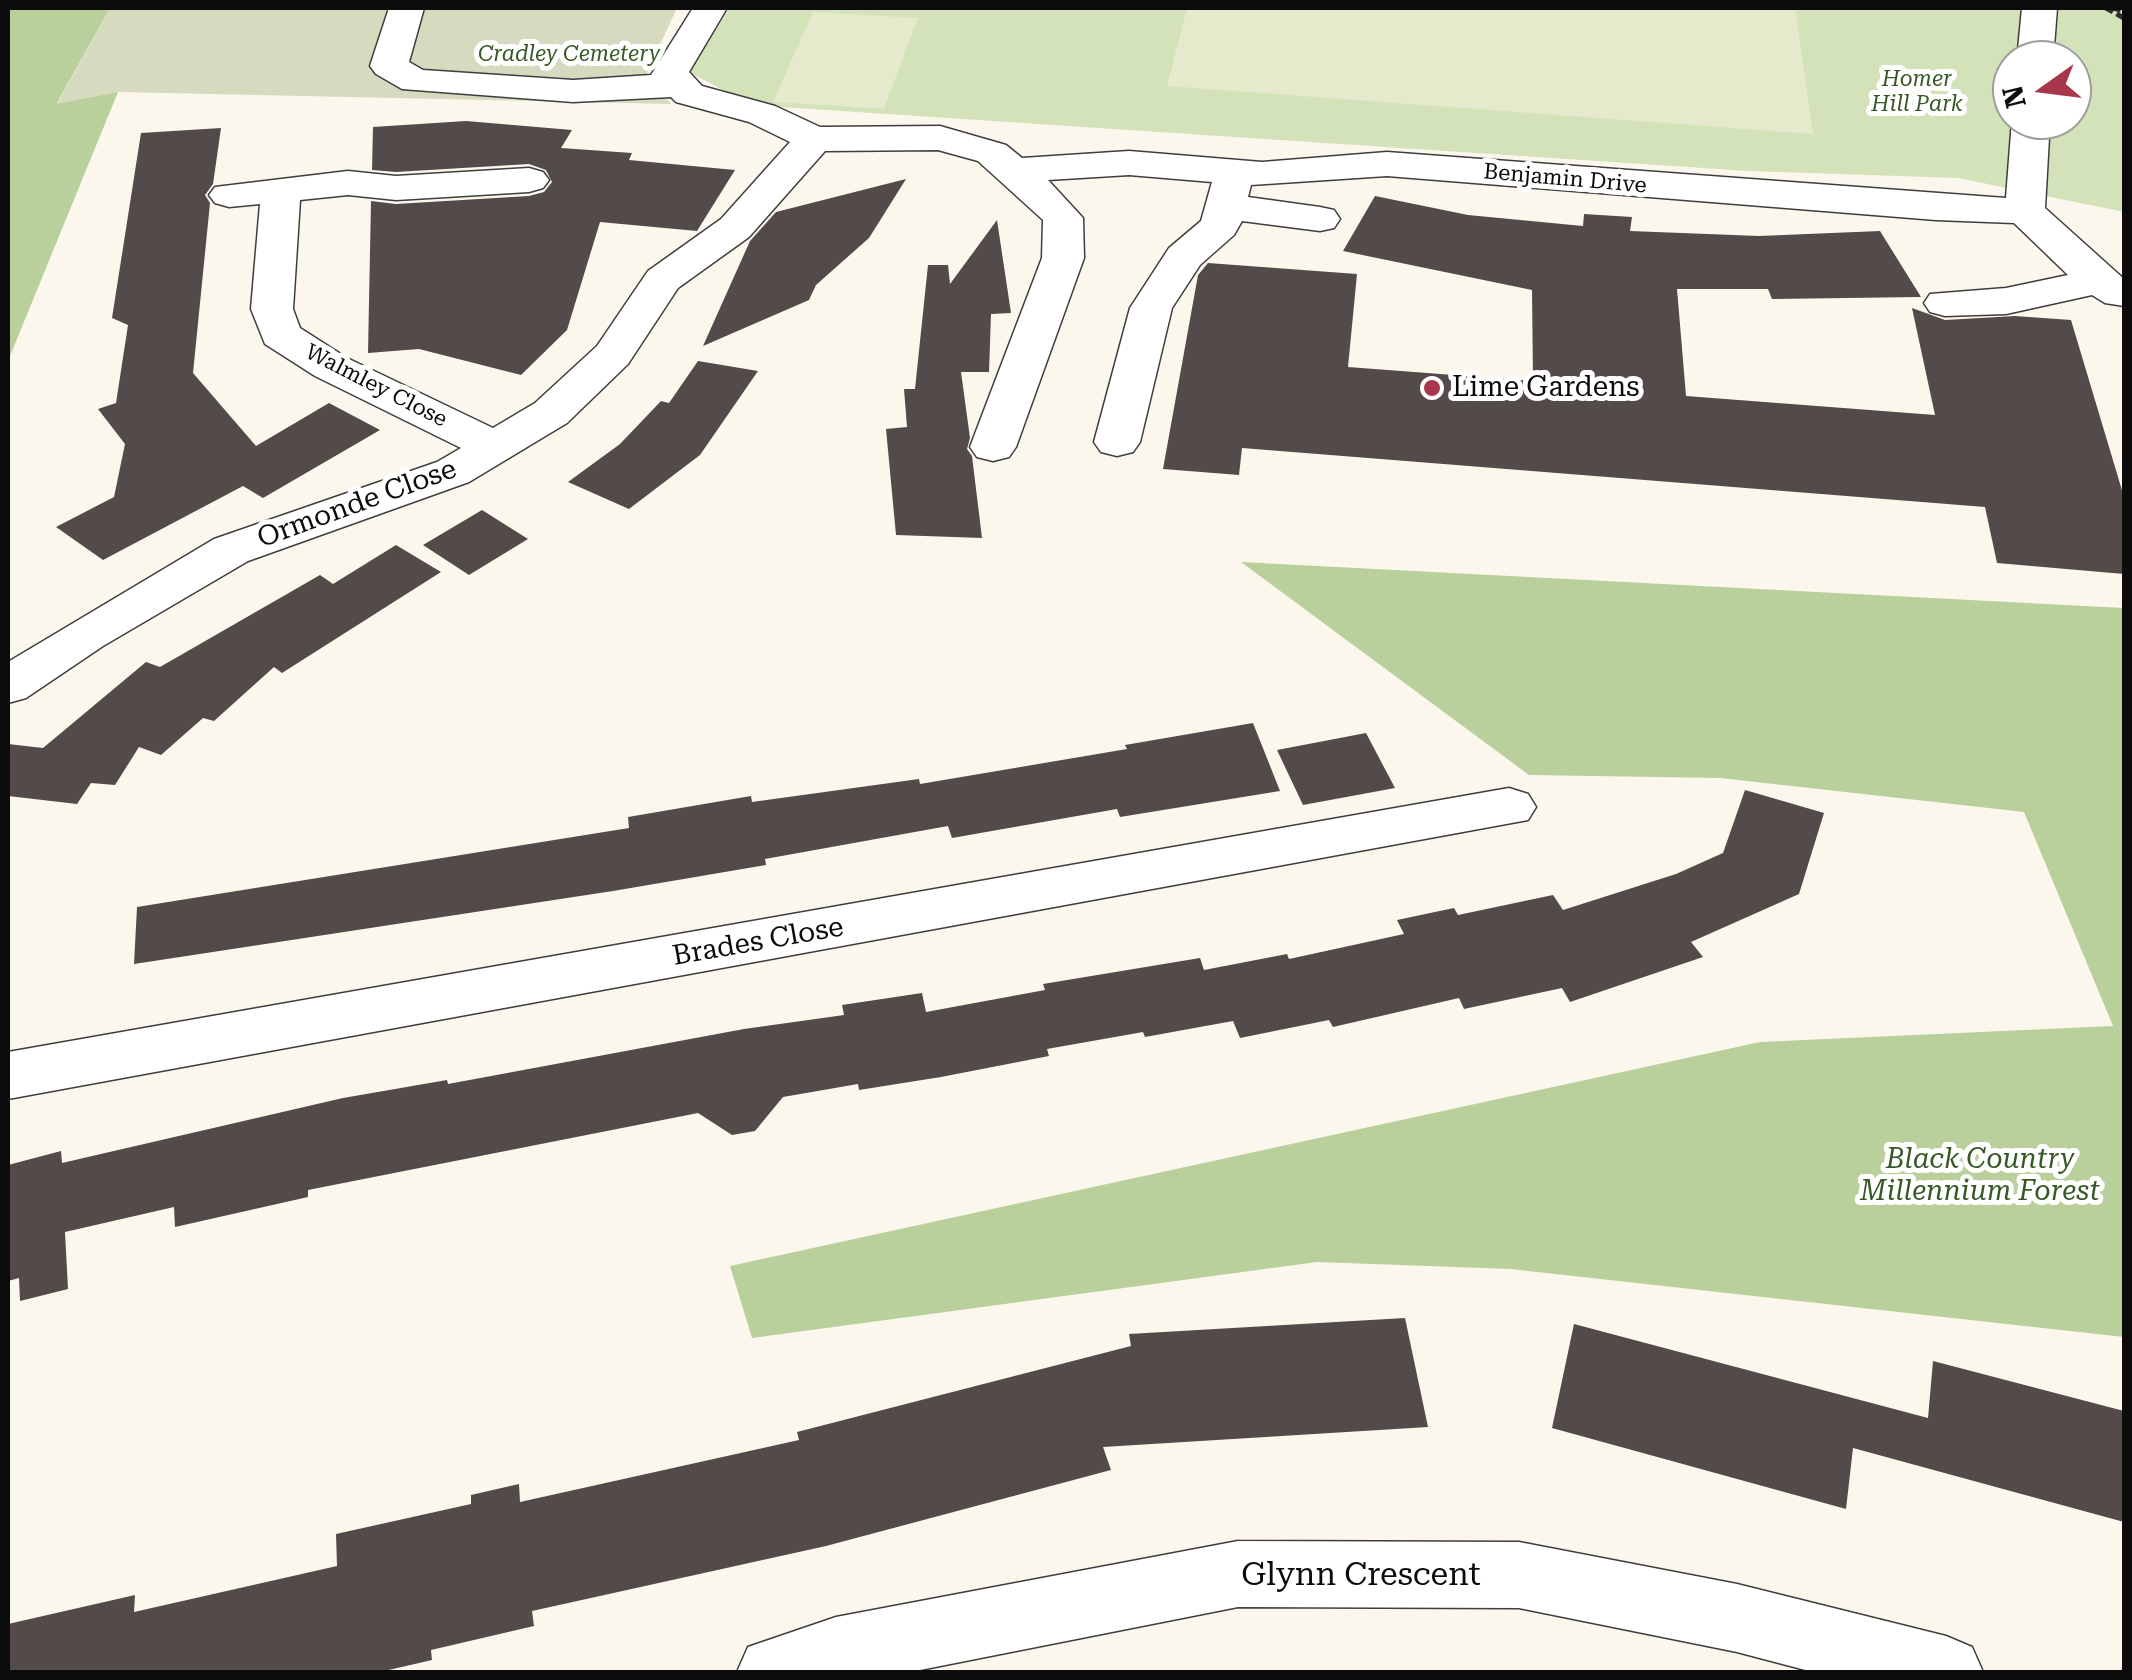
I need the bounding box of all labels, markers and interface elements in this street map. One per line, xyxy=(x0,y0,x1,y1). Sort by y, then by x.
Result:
north arrow xyxy=(1992,40,2092,140)
park label: Cradley Cemetery xyxy=(478,42,660,68)
park label: Homer Hill Park xyxy=(1871,67,1963,118)
text: N xyxy=(1996,82,2033,111)
street label: Benjamin Drive xyxy=(1482,159,1648,199)
street label: Walmley Close xyxy=(301,339,451,433)
place label: Lime Gardens xyxy=(1452,371,1640,405)
marker: Lime Gardens xyxy=(1421,377,1443,399)
street label: Ormonde Close xyxy=(253,452,461,556)
street label: Brades Close xyxy=(670,910,846,974)
park label: Black Country Millennium Forest xyxy=(1860,1143,2100,1209)
street label: Glynn Crescent xyxy=(1241,1557,1481,1595)

